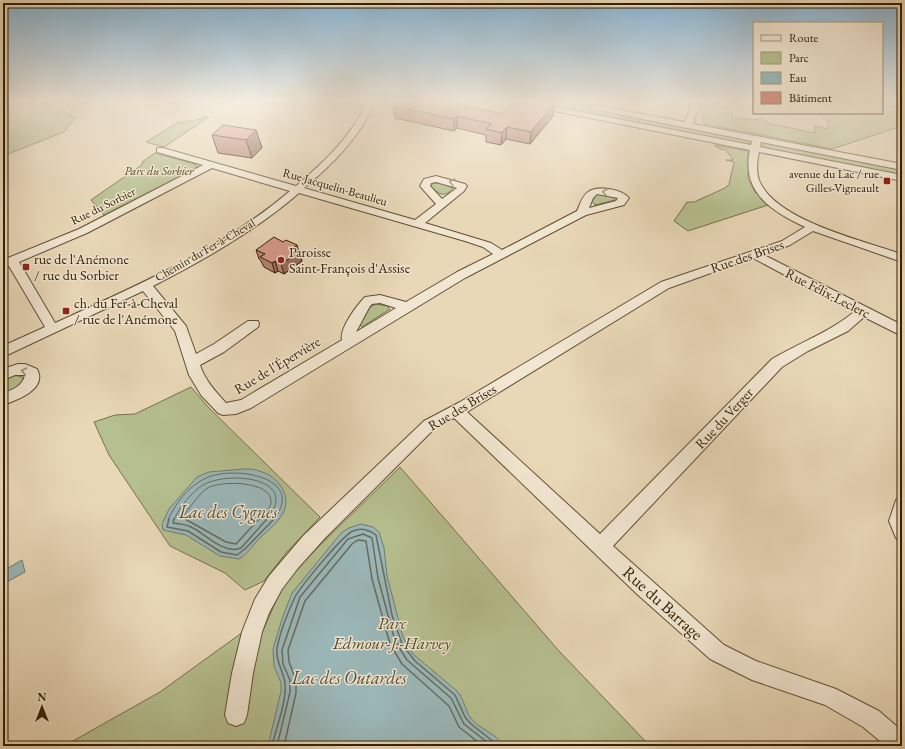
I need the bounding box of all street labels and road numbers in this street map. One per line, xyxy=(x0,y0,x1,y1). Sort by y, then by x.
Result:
street label: Rue Jacquelin-Beaulieu xyxy=(281,164,390,210)
street label: Rue du Sorbier xyxy=(68,183,138,229)
street label: Chemin du Fer-à-Cheval xyxy=(152,215,258,285)
street label: Rue des Brises xyxy=(708,235,786,277)
street label: Rue Félix-Leclerc xyxy=(783,264,874,322)
street label: Rue de l'Épervière xyxy=(231,332,324,398)
street label: Rue des Brises xyxy=(425,379,500,434)
street label: Rue du Verger xyxy=(691,383,757,452)
street label: Rue du Barrage xyxy=(618,561,708,645)

